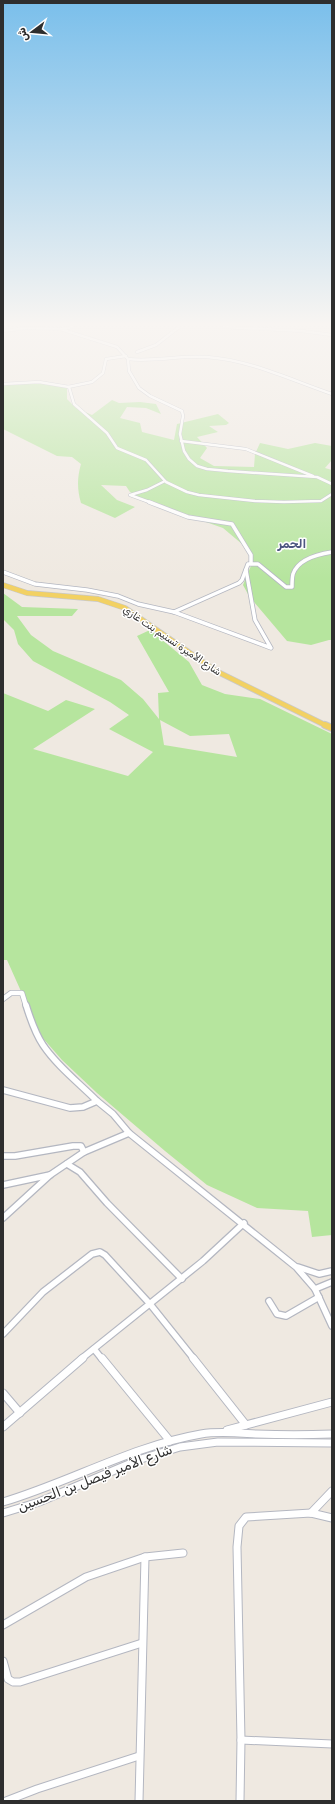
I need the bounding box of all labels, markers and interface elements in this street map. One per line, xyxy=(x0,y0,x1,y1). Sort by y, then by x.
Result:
north arrow xyxy=(12,12,52,52)
text: ش xyxy=(15,26,31,43)
district label: الحمر xyxy=(277,537,306,551)
street label: شارع الأميرة تسنيم بنت غازي xyxy=(120,604,223,679)
street label: شارع الأمير فيصل بن الحسين xyxy=(15,1441,176,1517)

